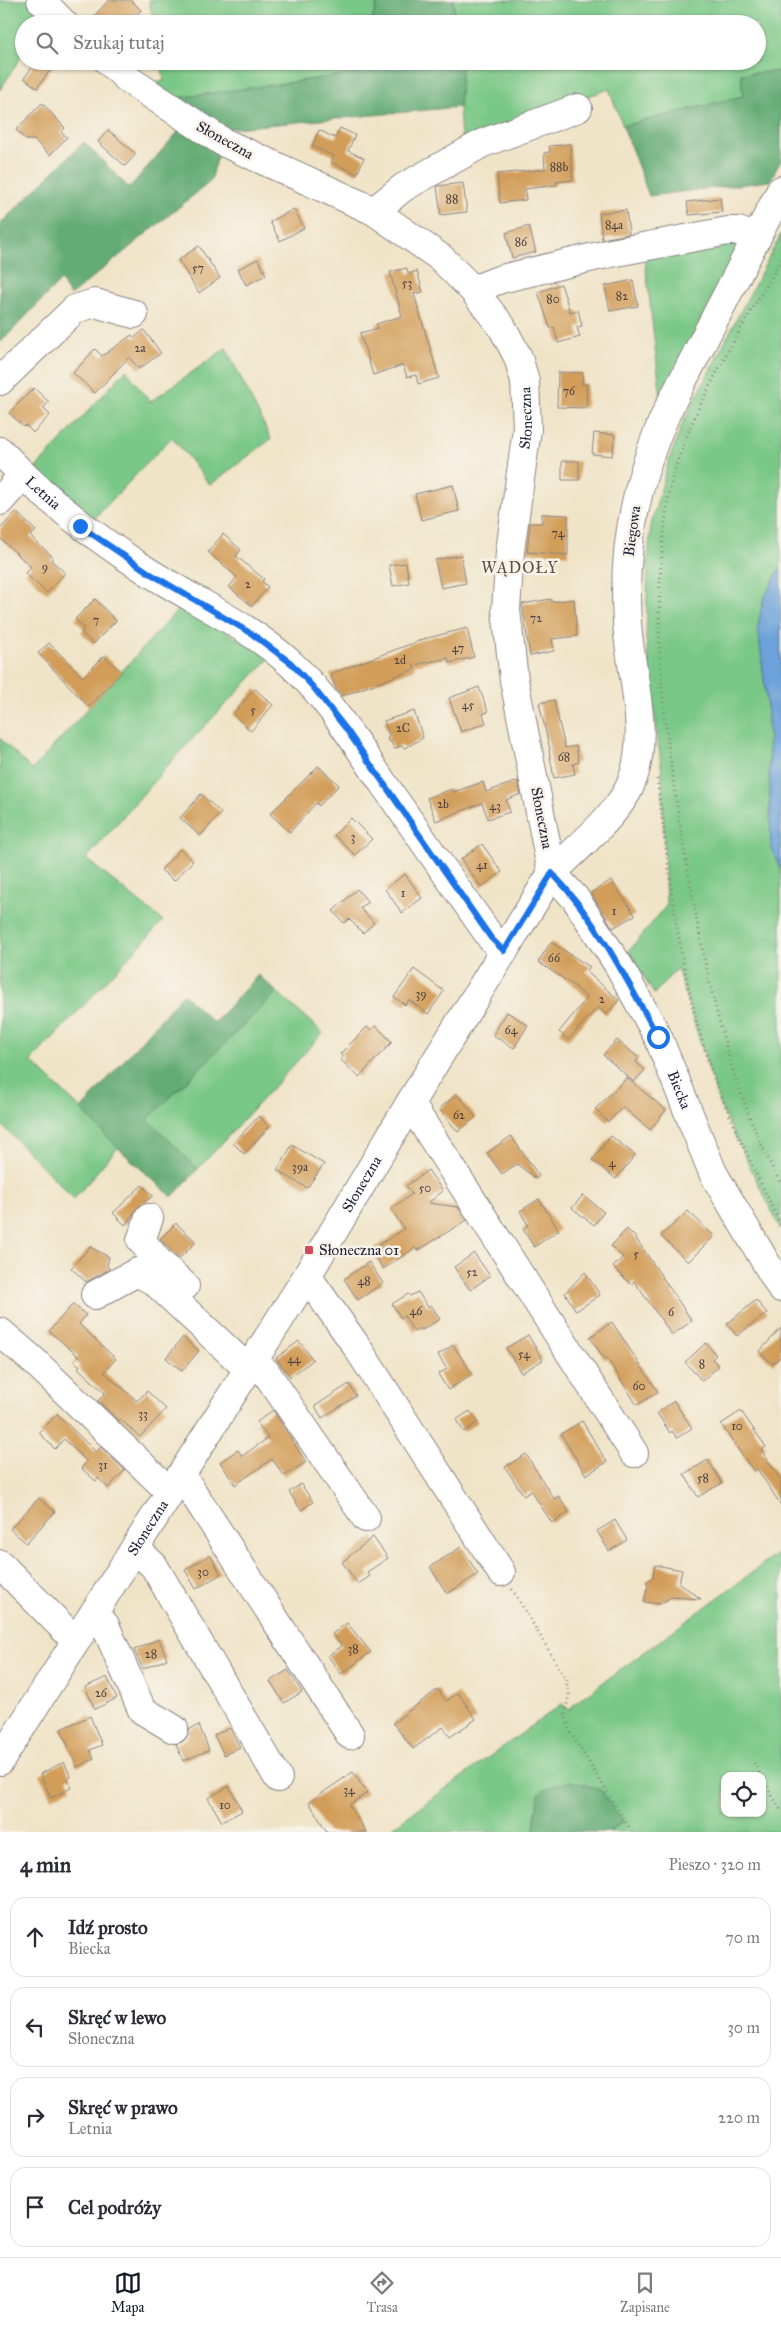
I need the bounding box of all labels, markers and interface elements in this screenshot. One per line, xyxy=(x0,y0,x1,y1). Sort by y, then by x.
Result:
search box xyxy=(15,15,766,70)
icon: search xyxy=(33,29,61,57)
text: Szukaj tutaj xyxy=(73,31,165,54)
street label: Słoneczna xyxy=(193,117,257,163)
house number: 88b xyxy=(550,160,568,174)
house number: 88 xyxy=(446,192,458,206)
house number: 84a xyxy=(605,218,624,232)
house number: 86 xyxy=(515,235,528,249)
house number: 57 xyxy=(192,261,204,275)
house number: 53 xyxy=(402,276,412,290)
house number: 82 xyxy=(616,289,628,303)
house number: 80 xyxy=(546,292,560,306)
house number: 2a xyxy=(135,341,146,355)
house number: 76 xyxy=(563,384,576,398)
street label: Słoneczna xyxy=(515,386,536,450)
street label: Letnia xyxy=(22,472,65,514)
street label: Biegowa xyxy=(620,504,645,557)
route end xyxy=(69,515,92,538)
house number: 74 xyxy=(552,526,565,540)
district label: WĄDOŁY xyxy=(481,558,559,577)
house number: 9 xyxy=(42,560,48,574)
house number: 2 xyxy=(245,577,251,591)
house number: 72 xyxy=(530,611,542,625)
house number: 7 xyxy=(93,613,99,627)
house number: 47 xyxy=(452,641,464,655)
house number: 2d xyxy=(394,653,406,667)
house number: 45 xyxy=(462,698,475,712)
house number: 5 xyxy=(250,703,256,717)
house number: 2C xyxy=(396,721,410,735)
house number: 68 xyxy=(558,750,570,764)
street label: Słoneczna xyxy=(527,786,557,851)
house number: 2b xyxy=(437,797,449,811)
house number: 43 xyxy=(489,799,501,813)
house number: 3 xyxy=(351,830,356,844)
house number: 41 xyxy=(476,858,488,872)
house number: 1 xyxy=(401,886,406,900)
house number: 1 xyxy=(612,904,617,918)
house number: 66 xyxy=(548,951,561,965)
house number: 39 xyxy=(415,987,427,1001)
house number: 2 xyxy=(599,992,605,1006)
house number: 64 xyxy=(505,1023,518,1037)
route start xyxy=(647,1026,670,1049)
street label: Biecka xyxy=(664,1068,695,1112)
house number: 62 xyxy=(453,1108,465,1122)
street label: Słoneczna xyxy=(338,1152,386,1215)
house number: 4 xyxy=(609,1156,616,1170)
house number: 39a xyxy=(292,1160,309,1174)
house number: 50 xyxy=(419,1181,431,1195)
place label: Słoneczna 01 xyxy=(319,1241,399,1259)
marker: Słoneczna 01 xyxy=(303,1244,315,1256)
house number: 5 xyxy=(633,1247,639,1261)
house number: 52 xyxy=(466,1265,478,1279)
house number: 48 xyxy=(357,1274,371,1288)
house number: 46 xyxy=(410,1304,423,1318)
house number: 6 xyxy=(668,1305,675,1319)
house number: 54 xyxy=(518,1347,530,1361)
house number: 44 xyxy=(287,1352,301,1366)
house number: 8 xyxy=(699,1357,705,1371)
house number: 60 xyxy=(632,1379,646,1393)
house number: 33 xyxy=(138,1407,148,1421)
house number: 10 xyxy=(731,1419,743,1433)
house number: 31 xyxy=(98,1458,108,1472)
house number: 58 xyxy=(697,1471,709,1485)
street label: Słoneczna xyxy=(123,1496,172,1559)
house number: 30 xyxy=(197,1565,209,1579)
house number: 38 xyxy=(347,1642,359,1656)
house number: 28 xyxy=(145,1647,157,1661)
house number: 26 xyxy=(95,1686,108,1700)
map controls xyxy=(721,1772,766,1817)
button: locate xyxy=(721,1772,766,1817)
house number: 34 xyxy=(343,1783,355,1797)
house number: 10 xyxy=(219,1798,231,1812)
text: 4 min xyxy=(20,1852,71,1878)
text: Pieszo · 320 m xyxy=(669,1855,761,1874)
text: Idź prosto xyxy=(68,1916,148,1939)
icon: ahead xyxy=(21,1923,49,1951)
text: 70 m xyxy=(725,1928,760,1947)
text: Biecka xyxy=(68,1939,110,1958)
text: Skręć w lewo xyxy=(68,2006,166,2029)
icon: left xyxy=(21,2013,49,2041)
text: 30 m xyxy=(727,2018,760,2037)
text: Słoneczna xyxy=(68,2029,135,2048)
text: Skręć w prawo xyxy=(68,2096,178,2119)
icon: right xyxy=(21,2103,49,2131)
text: 220 m xyxy=(718,2108,760,2127)
text: Letnia xyxy=(68,2119,112,2138)
icon: arrive xyxy=(21,2193,49,2221)
text: Cel podróży xyxy=(68,2196,161,2219)
tab: Mapa xyxy=(111,2269,144,2316)
tab: Trasa xyxy=(366,2269,398,2316)
tab: Zapisane xyxy=(620,2269,670,2316)

